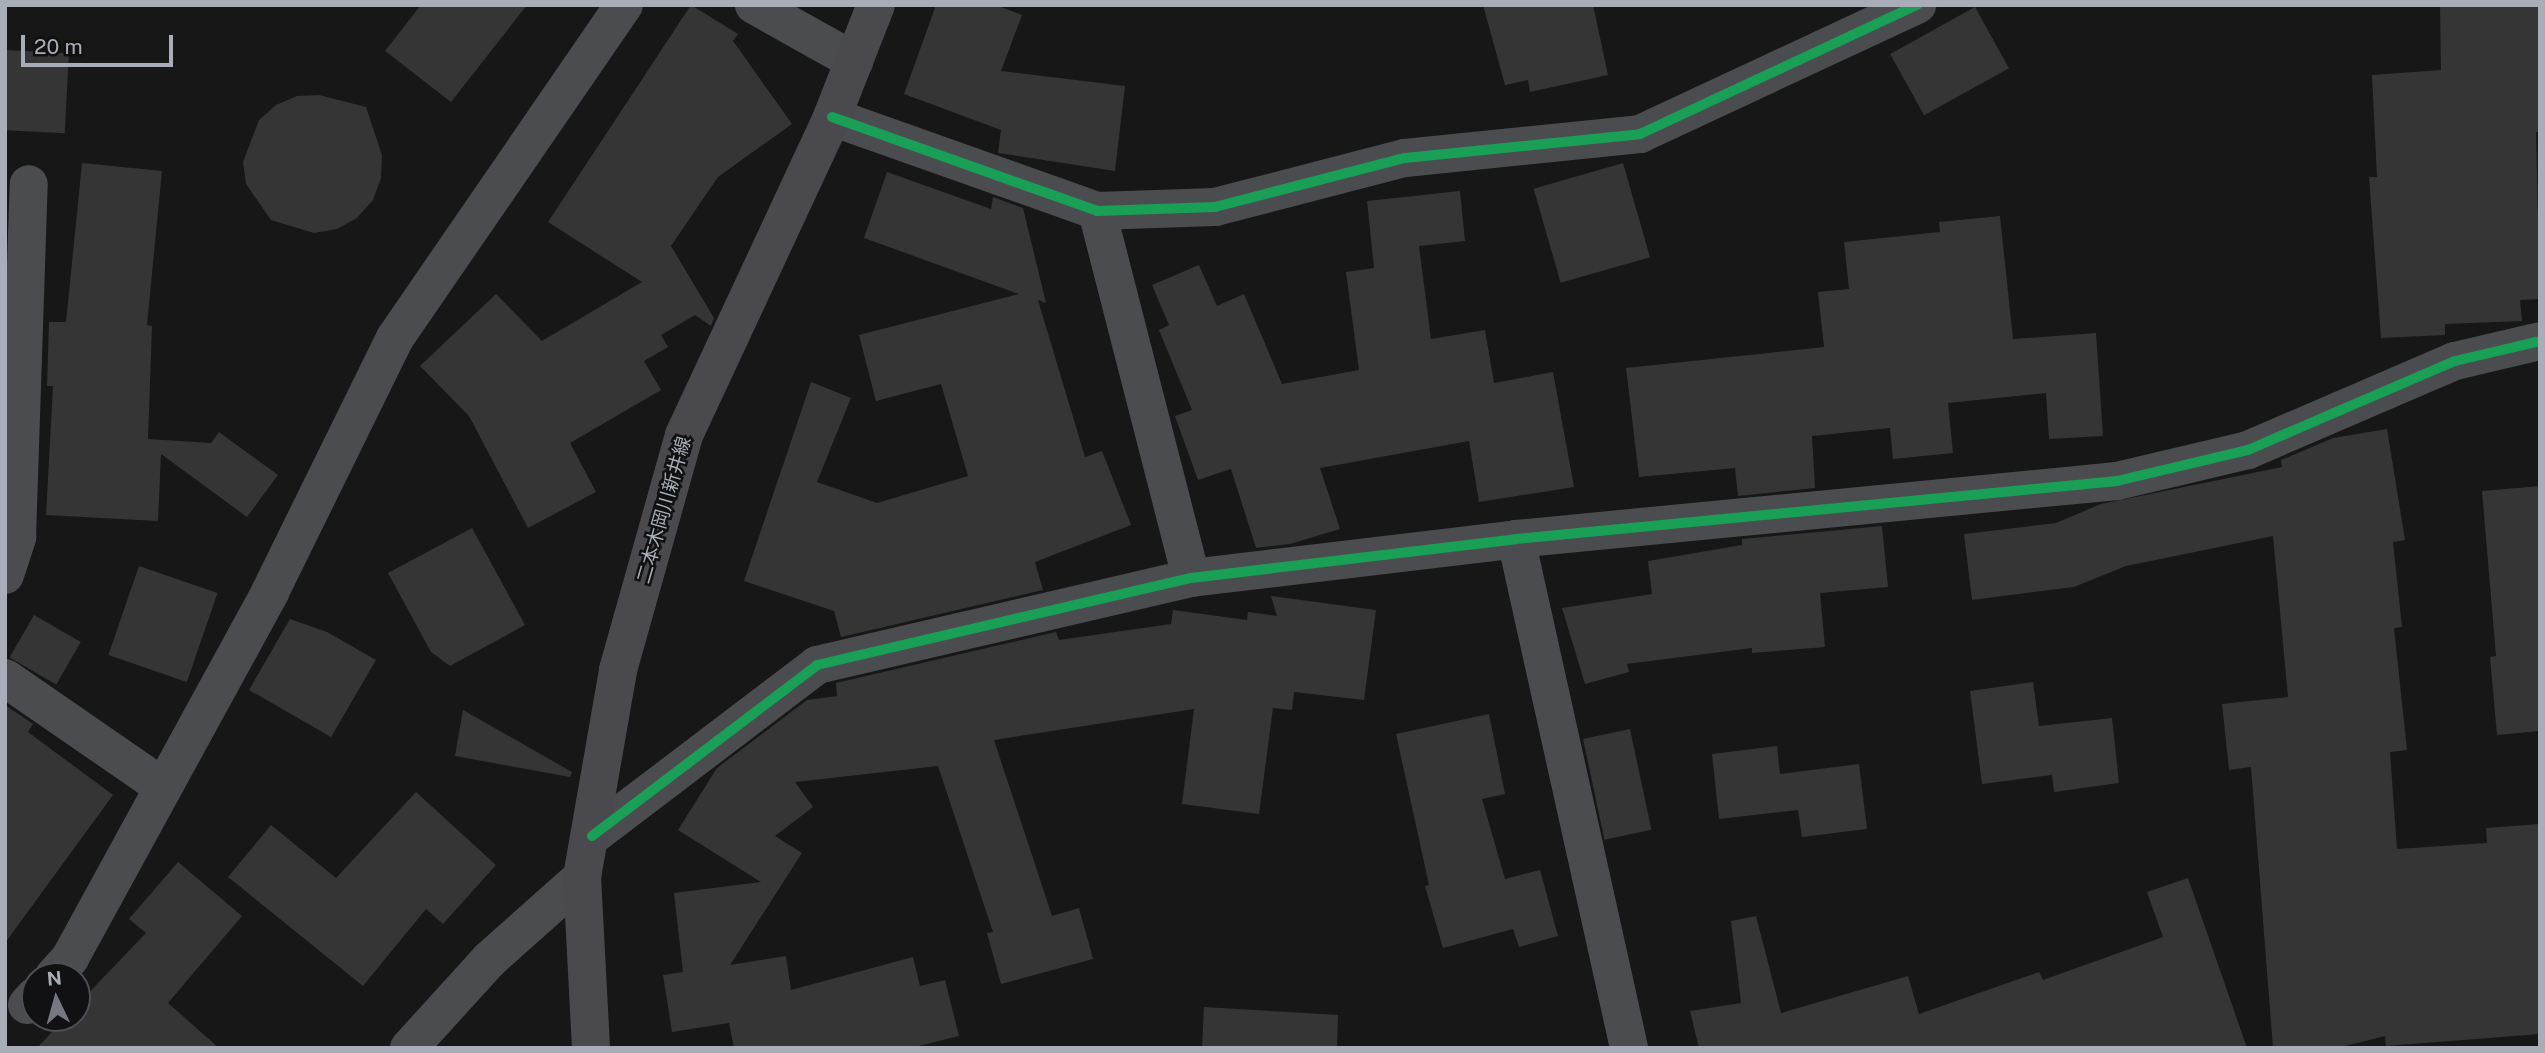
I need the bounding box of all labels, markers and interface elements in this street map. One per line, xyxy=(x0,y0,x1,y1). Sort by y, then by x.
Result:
scale bar xyxy=(24,21,177,65)
text: 20 m xyxy=(34,34,83,59)
street label: 二本木岡川新井線 xyxy=(632,434,696,586)
north arrow xyxy=(21,962,91,1032)
text: N xyxy=(46,966,63,990)

